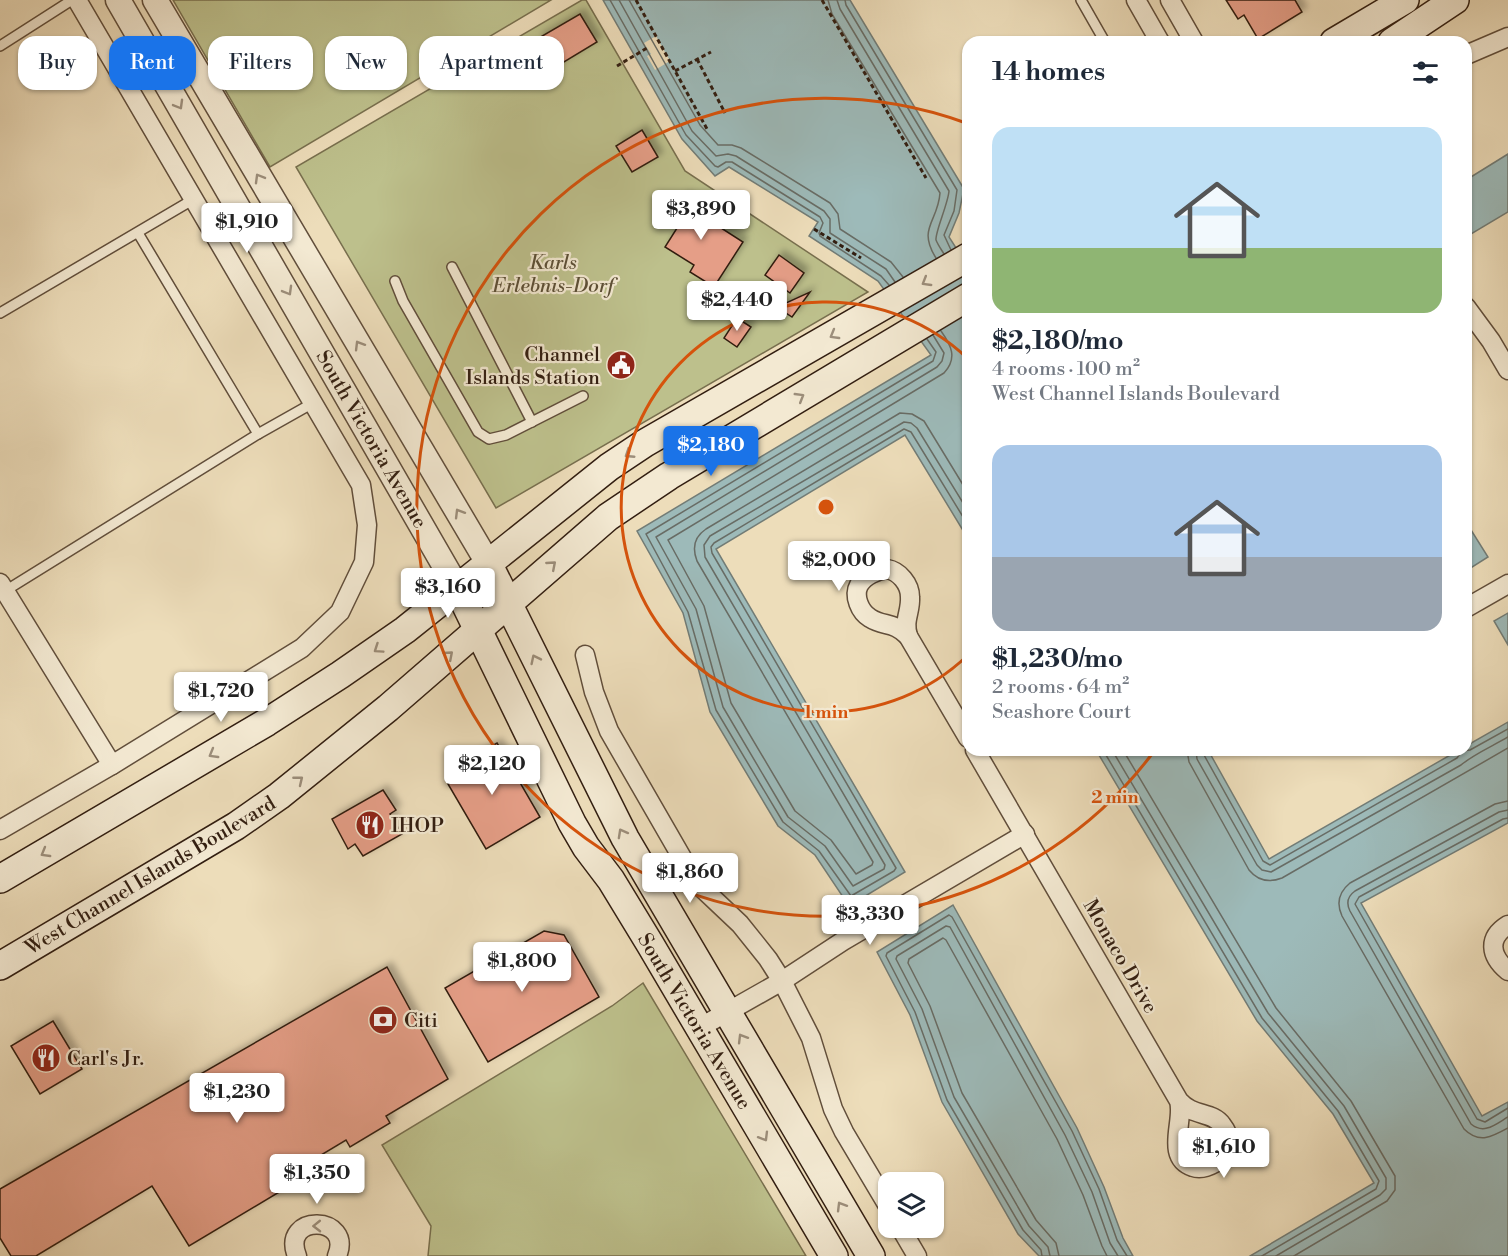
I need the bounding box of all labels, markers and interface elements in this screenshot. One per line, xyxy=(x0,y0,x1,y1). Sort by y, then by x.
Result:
chip: Buy xyxy=(18,36,97,90)
chip: Rent xyxy=(109,36,196,90)
chip: Filters xyxy=(208,36,313,90)
chip: New xyxy=(325,36,407,90)
chip: Apartment xyxy=(419,36,564,90)
text: 14 homes xyxy=(992,56,1105,88)
icon: filters xyxy=(1409,56,1442,89)
one-way arrow xyxy=(172,99,183,109)
icon: home xyxy=(1163,166,1271,274)
one-way arrow xyxy=(255,174,266,184)
pin: $3,890 xyxy=(652,190,750,241)
text: $3,890 xyxy=(666,197,736,222)
pin: $1,910 xyxy=(198,203,296,254)
text: $1,910 xyxy=(215,210,279,235)
park label: Karls Erlebnis-Dorf xyxy=(492,251,618,299)
one-way arrow xyxy=(922,274,932,286)
pin: $2,440 xyxy=(688,281,786,332)
one-way arrow xyxy=(280,285,292,296)
text: $2,440 xyxy=(701,288,773,313)
text: $2,180/mo xyxy=(992,325,1123,357)
one-way arrow xyxy=(830,328,840,339)
one-way arrow xyxy=(355,341,366,351)
place label: Channel Islands Station xyxy=(466,343,600,391)
street label: South Victoria Avenue xyxy=(310,346,432,533)
public building icon: Channel Islands Station xyxy=(605,349,637,381)
text: 4 rooms · 100 m² xyxy=(992,357,1140,382)
text: West Channel Islands Boulevard xyxy=(992,382,1280,407)
one-way arrow xyxy=(794,393,804,404)
pin: $2,180 xyxy=(662,426,760,477)
text: $2,180 xyxy=(677,433,745,458)
one-way arrow xyxy=(625,446,635,458)
icon: home xyxy=(1163,484,1271,592)
centre of rings xyxy=(816,497,836,517)
one-way arrow xyxy=(455,509,466,519)
pin: $2,000 xyxy=(790,541,888,592)
text: $2,000 xyxy=(802,548,876,573)
one-way arrow xyxy=(545,561,556,572)
pin: $3,160 xyxy=(399,568,497,619)
text: $3,160 xyxy=(415,575,481,600)
one-way arrow xyxy=(373,642,384,653)
text: $1,230/mo xyxy=(992,643,1123,675)
one-way arrow xyxy=(442,651,453,662)
one-way arrow xyxy=(530,654,542,665)
pin: $1,720 xyxy=(172,672,270,723)
text: 2 rooms · 64 m² xyxy=(992,675,1129,700)
text: $1,720 xyxy=(188,679,254,704)
text: Seashore Court xyxy=(992,700,1131,725)
text: 1 min xyxy=(804,701,848,724)
pin: $2,120 xyxy=(443,745,541,796)
one-way arrow xyxy=(209,746,219,758)
text: $2,120 xyxy=(458,752,526,777)
one-way arrow xyxy=(292,777,303,788)
text: 2 min xyxy=(1091,786,1139,809)
street label: West Channel Islands Boulevard xyxy=(20,791,281,962)
restaurant icon: IHOP xyxy=(354,809,386,841)
place label: IHOP xyxy=(391,814,444,839)
one-way arrow xyxy=(618,829,629,839)
one-way arrow xyxy=(41,845,51,857)
pin: $1,860 xyxy=(641,853,739,904)
text: $1,860 xyxy=(656,860,724,885)
pin: $3,330 xyxy=(821,895,919,946)
street label: Monaco Drive xyxy=(1077,895,1162,1018)
text: $3,330 xyxy=(836,902,904,927)
street label: South Victoria Avenue xyxy=(631,929,756,1114)
pin: $1,800 xyxy=(473,942,571,993)
text: $1,800 xyxy=(487,949,557,974)
bank icon: Citi xyxy=(367,1004,399,1036)
place label: Citi xyxy=(404,1009,438,1034)
one-way arrow xyxy=(737,1034,749,1044)
restaurant icon: Carl's Jr. xyxy=(30,1042,62,1074)
place label: Carl's Jr. xyxy=(67,1047,144,1072)
pin: $1,230 xyxy=(188,1073,286,1124)
text: $1,230 xyxy=(204,1080,270,1105)
pin: $1,610 xyxy=(1175,1128,1273,1179)
one-way arrow xyxy=(757,1131,768,1141)
text: $1,610 xyxy=(1192,1135,1256,1160)
pin: $1,350 xyxy=(268,1154,366,1205)
text: $1,350 xyxy=(284,1161,350,1186)
map controls xyxy=(878,1172,944,1238)
button: layers xyxy=(878,1172,944,1238)
one-way arrow xyxy=(837,1202,848,1212)
one-way arrow xyxy=(312,1220,321,1232)

